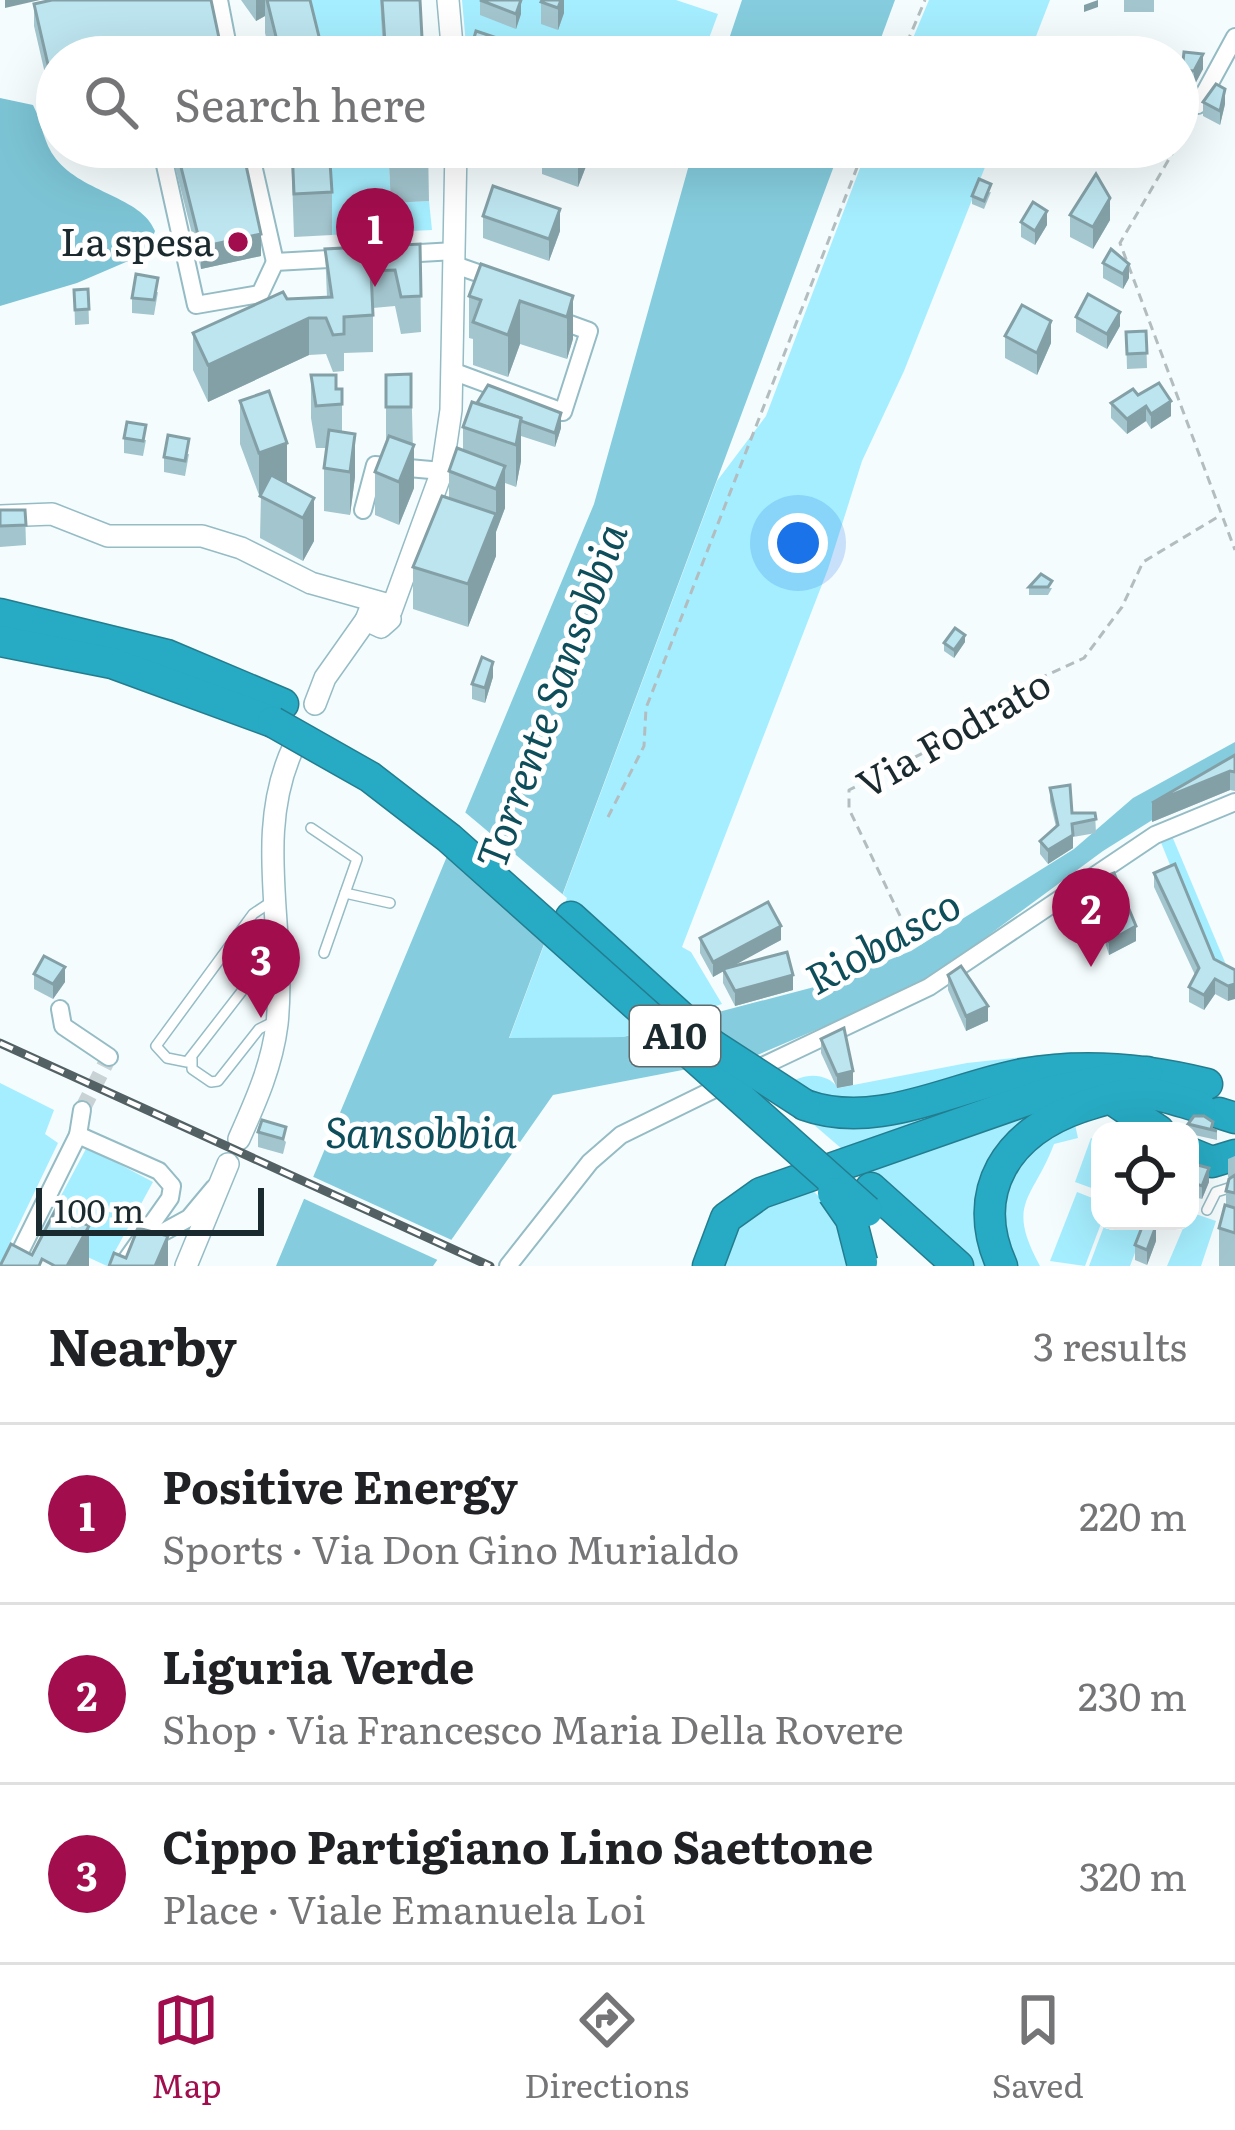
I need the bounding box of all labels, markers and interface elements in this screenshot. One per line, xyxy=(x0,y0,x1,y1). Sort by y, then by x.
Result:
search box xyxy=(36,36,1199,168)
icon: search xyxy=(78,69,144,135)
text: Search here xyxy=(174,69,426,136)
pin: 1 xyxy=(336,188,414,287)
place label: La spesa xyxy=(60,210,214,268)
marker: La spesa xyxy=(225,229,251,255)
your location xyxy=(768,513,828,573)
water label: Torrente Sansobbia xyxy=(458,514,640,876)
street label: Via Fodrato xyxy=(845,652,1060,810)
pin: 2 xyxy=(1052,868,1130,967)
water label: Riobasco xyxy=(792,871,971,1008)
pin: 3 xyxy=(222,919,300,1018)
road number: A10 xyxy=(630,1006,720,1066)
water label: Sansobbia xyxy=(325,1099,517,1161)
map controls xyxy=(1091,1122,1199,1230)
button: locate xyxy=(1091,1122,1199,1230)
scale bar xyxy=(36,1182,264,1235)
text: 100 m xyxy=(54,1184,144,1233)
text: Nearby xyxy=(48,1306,237,1382)
text: 3 results xyxy=(1033,1315,1187,1373)
text: Positive Energy xyxy=(162,1451,518,1518)
text: 1 xyxy=(79,1485,95,1543)
text: 220 m xyxy=(1079,1485,1187,1543)
text: Sports · Via Don Gino Murialdo xyxy=(162,1518,739,1576)
text: Liguria Verde xyxy=(162,1631,474,1698)
text: 2 xyxy=(77,1665,97,1723)
text: 230 m xyxy=(1078,1665,1187,1723)
text: Shop · Via Francesco Maria Della Rovere xyxy=(162,1698,904,1756)
text: Cippo Partigiano Lino Saettone xyxy=(162,1811,873,1878)
text: 3 xyxy=(76,1845,98,1903)
text: 320 m xyxy=(1079,1845,1187,1903)
text: Place · Viale Emanuela Loi xyxy=(162,1878,645,1936)
tab: Map xyxy=(151,1987,222,2108)
tab: Directions xyxy=(524,1987,689,2108)
tab: Saved xyxy=(992,1987,1084,2108)

